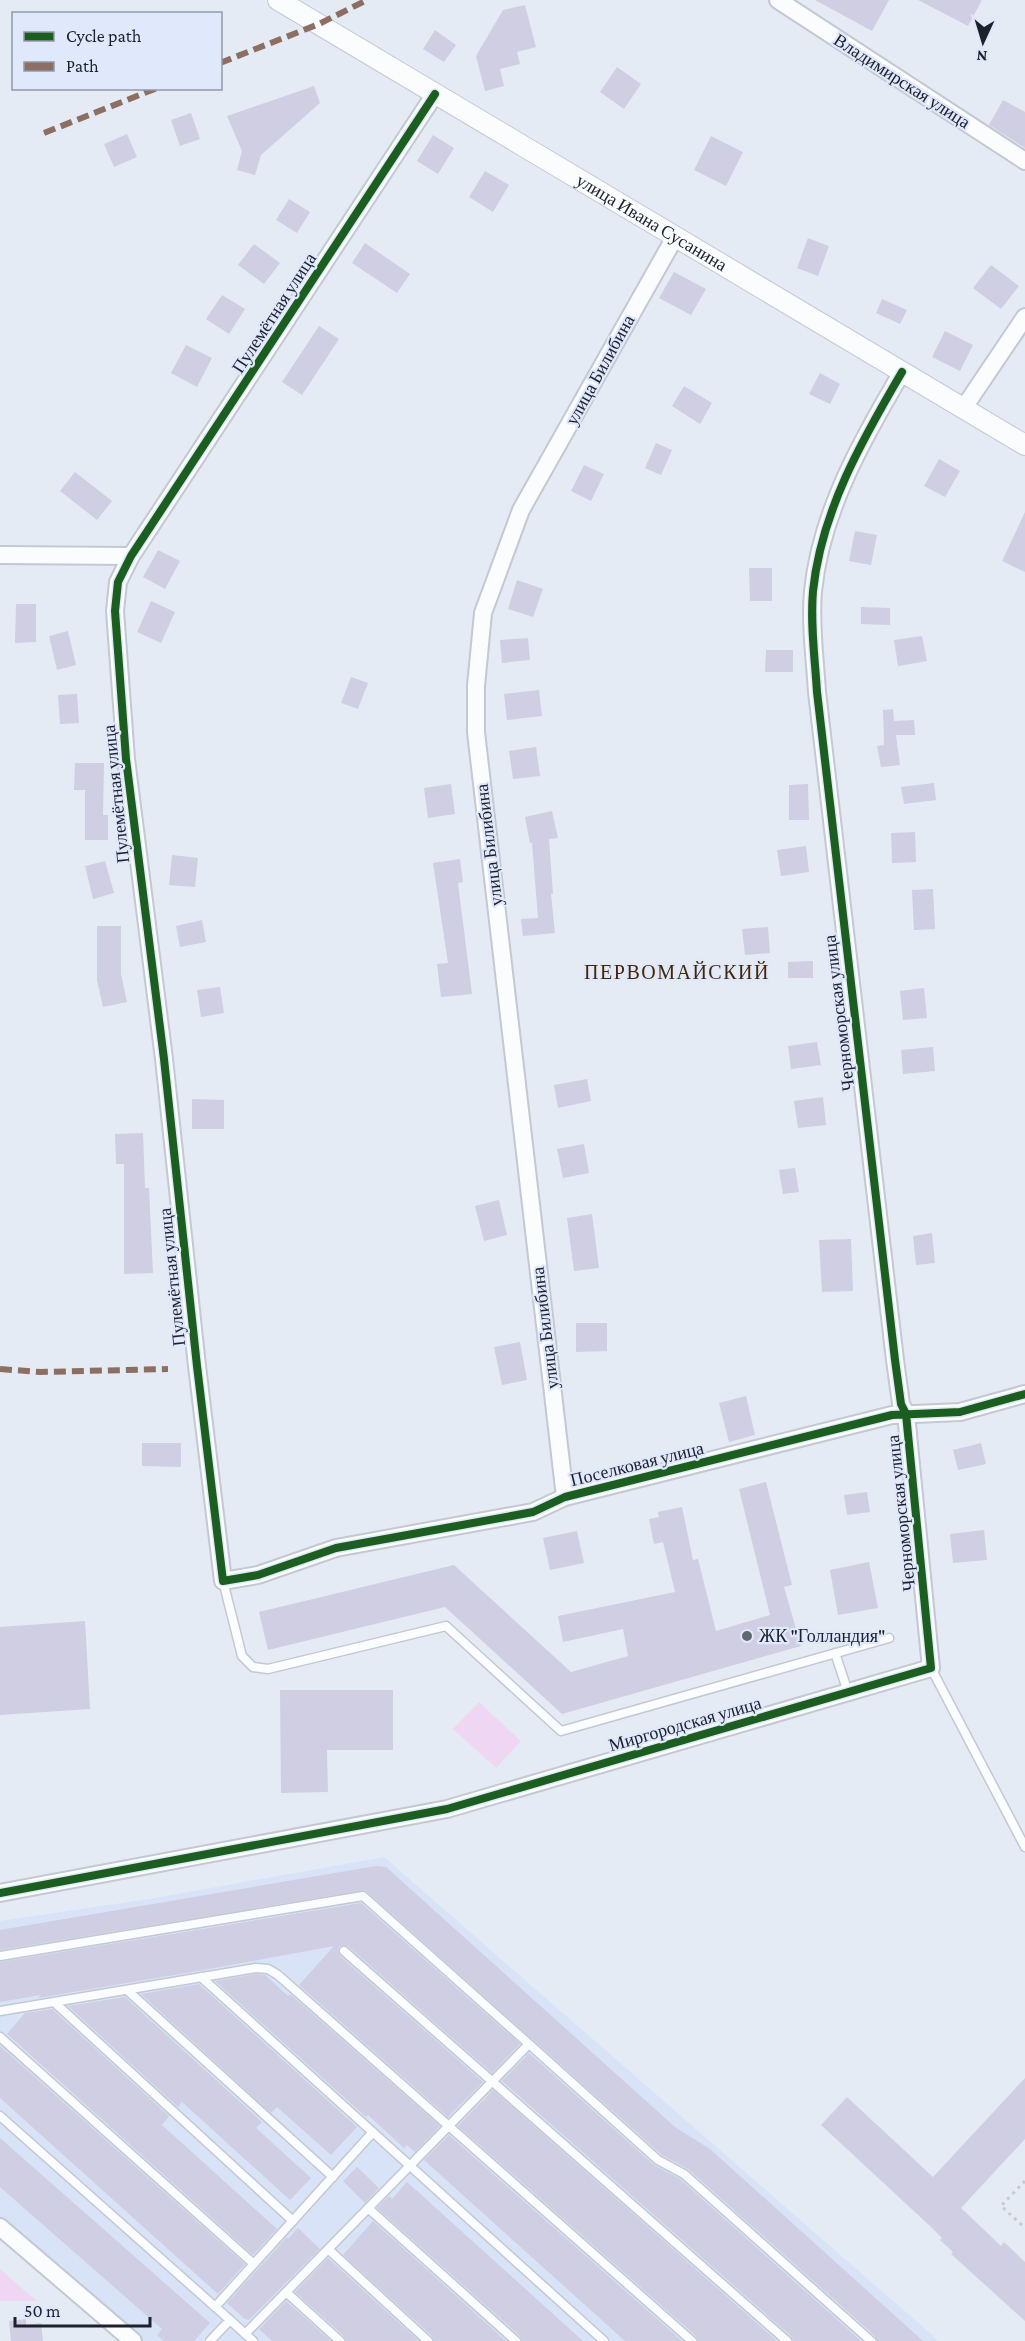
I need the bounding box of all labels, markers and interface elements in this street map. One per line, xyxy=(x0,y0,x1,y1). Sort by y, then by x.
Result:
legend xyxy=(12,12,222,90)
north arrow xyxy=(953,12,1013,72)
text: Cycle path xyxy=(66,26,142,46)
street label: Владимирская улица xyxy=(830,29,974,133)
text: N xyxy=(976,48,988,65)
text: Path xyxy=(66,56,99,76)
street label: улица Ивана Сусанина xyxy=(573,170,731,275)
street label: Пулемётная улица xyxy=(228,249,320,377)
street label: улица Билибина xyxy=(561,311,639,429)
street label: Пулемётная улица xyxy=(99,724,133,864)
street label: улица Билибина xyxy=(472,783,506,907)
street label: Черноморская улица xyxy=(820,934,858,1092)
district label: ПЕРВОМАЙСКИЙ xyxy=(584,961,770,983)
street label: Пулемётная улица xyxy=(155,1207,189,1347)
street label: улица Билибина xyxy=(528,1266,562,1390)
street label: Черноморская улица xyxy=(883,1434,919,1592)
street label: Поселковая улица xyxy=(568,1438,706,1490)
place label: ЖК "Голландия" xyxy=(759,1626,885,1646)
marker: ЖК "Голландия" xyxy=(740,1629,754,1643)
street label: Миргородская улица xyxy=(606,1693,764,1755)
scale bar xyxy=(15,2290,150,2328)
text: 50 m xyxy=(24,2301,61,2321)

